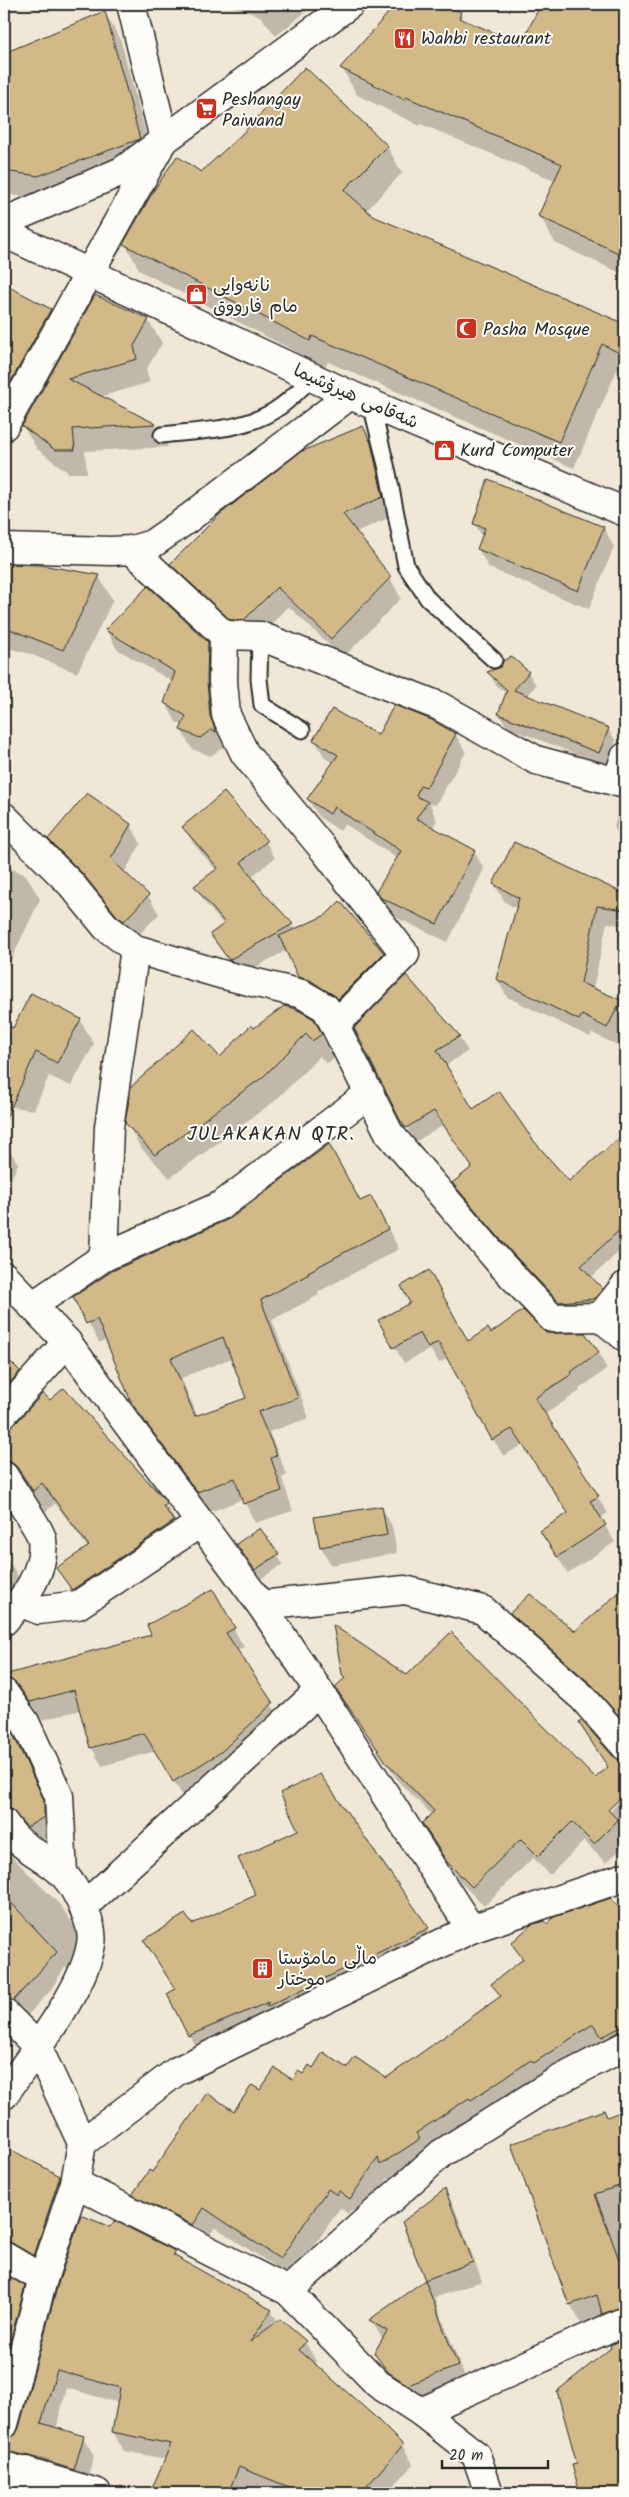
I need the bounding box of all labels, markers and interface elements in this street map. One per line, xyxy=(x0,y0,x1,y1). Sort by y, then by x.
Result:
place label: Wahbi restaurant xyxy=(421,25,552,54)
restaurant icon: Wahbi restaurant xyxy=(393,26,417,50)
place label: Peshangay Paiwand xyxy=(222,86,301,136)
supermarket icon: Peshangay Paiwand xyxy=(194,97,218,121)
place label: نانەوایی مام فارووق xyxy=(213,272,298,322)
shop icon: نانەوایی مام فارووق xyxy=(185,283,209,307)
place label: Pasha Mosque xyxy=(483,316,590,345)
mosque icon: Pasha Mosque xyxy=(455,317,479,341)
street label: شەقامی هیرۆشیما xyxy=(288,357,423,438)
place label: Kurd Computer xyxy=(460,437,574,466)
shop icon: Kurd Computer xyxy=(432,438,456,462)
district label: JULAKAKAN QTR. xyxy=(187,1119,355,1151)
place label: ماڵى مامۆستا موختار xyxy=(276,1945,377,1995)
building icon: ماڵى مامۆستا موختار xyxy=(250,1956,274,1980)
scale bar xyxy=(442,2437,548,2469)
text: 20 m xyxy=(449,2444,483,2468)

